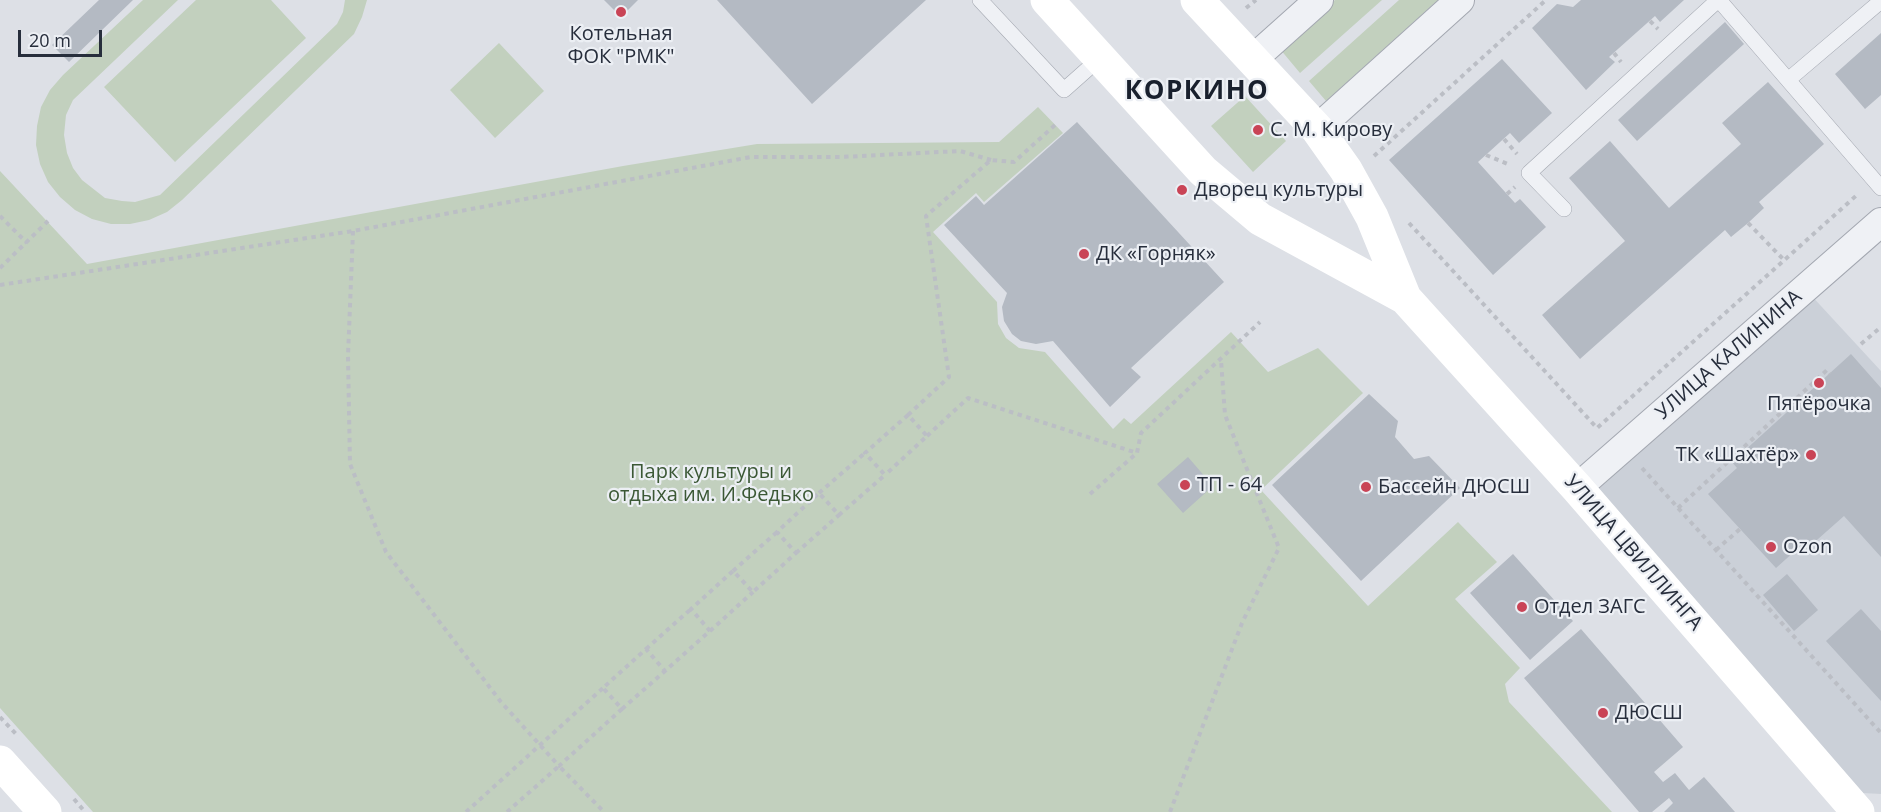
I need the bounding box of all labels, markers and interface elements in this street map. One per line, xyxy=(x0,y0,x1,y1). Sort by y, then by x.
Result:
marker: Котельная ФОК "РМК" xyxy=(614,5,628,19)
scale bar xyxy=(21,18,105,56)
place label: Котельная ФОК "РМК" xyxy=(567,22,675,69)
text: 20 m xyxy=(29,28,71,52)
district label: КОРКИНО xyxy=(1125,76,1269,108)
place label: С. М. Кирову xyxy=(1270,118,1392,142)
marker: С. М. Кирову xyxy=(1251,123,1265,137)
place label: Дворец культуры xyxy=(1194,178,1363,202)
marker: Дворец культуры xyxy=(1175,183,1189,197)
place label: ДК «Горняк» xyxy=(1096,242,1216,266)
marker: ДК «Горняк» xyxy=(1077,247,1091,261)
street label: УЛИЦА КАЛИНИНА xyxy=(1651,285,1807,425)
marker: Пятёрочка xyxy=(1812,376,1826,390)
place label: Пятёрочка xyxy=(1767,392,1871,416)
place label: ТК «Шахтёр» xyxy=(1676,443,1799,467)
marker: ТК «Шахтёр» xyxy=(1804,448,1818,462)
park label: Парк культуры и отдыха им. И.Федько xyxy=(608,460,814,507)
street label: УЛИЦА ЦВИЛЛИНГА xyxy=(1559,470,1707,636)
place label: ТП - 64 xyxy=(1197,473,1262,497)
place label: Бассейн ДЮСШ xyxy=(1378,475,1530,499)
marker: ТП - 64 xyxy=(1178,478,1192,492)
marker: Бассейн ДЮСШ xyxy=(1359,480,1373,494)
place label: Ozon xyxy=(1783,535,1832,559)
marker: Ozon xyxy=(1764,540,1778,554)
place label: Отдел ЗАГС xyxy=(1534,595,1646,619)
marker: Отдел ЗАГС xyxy=(1515,600,1529,614)
place label: ДЮСШ xyxy=(1615,701,1683,725)
marker: ДЮСШ xyxy=(1596,706,1610,720)

